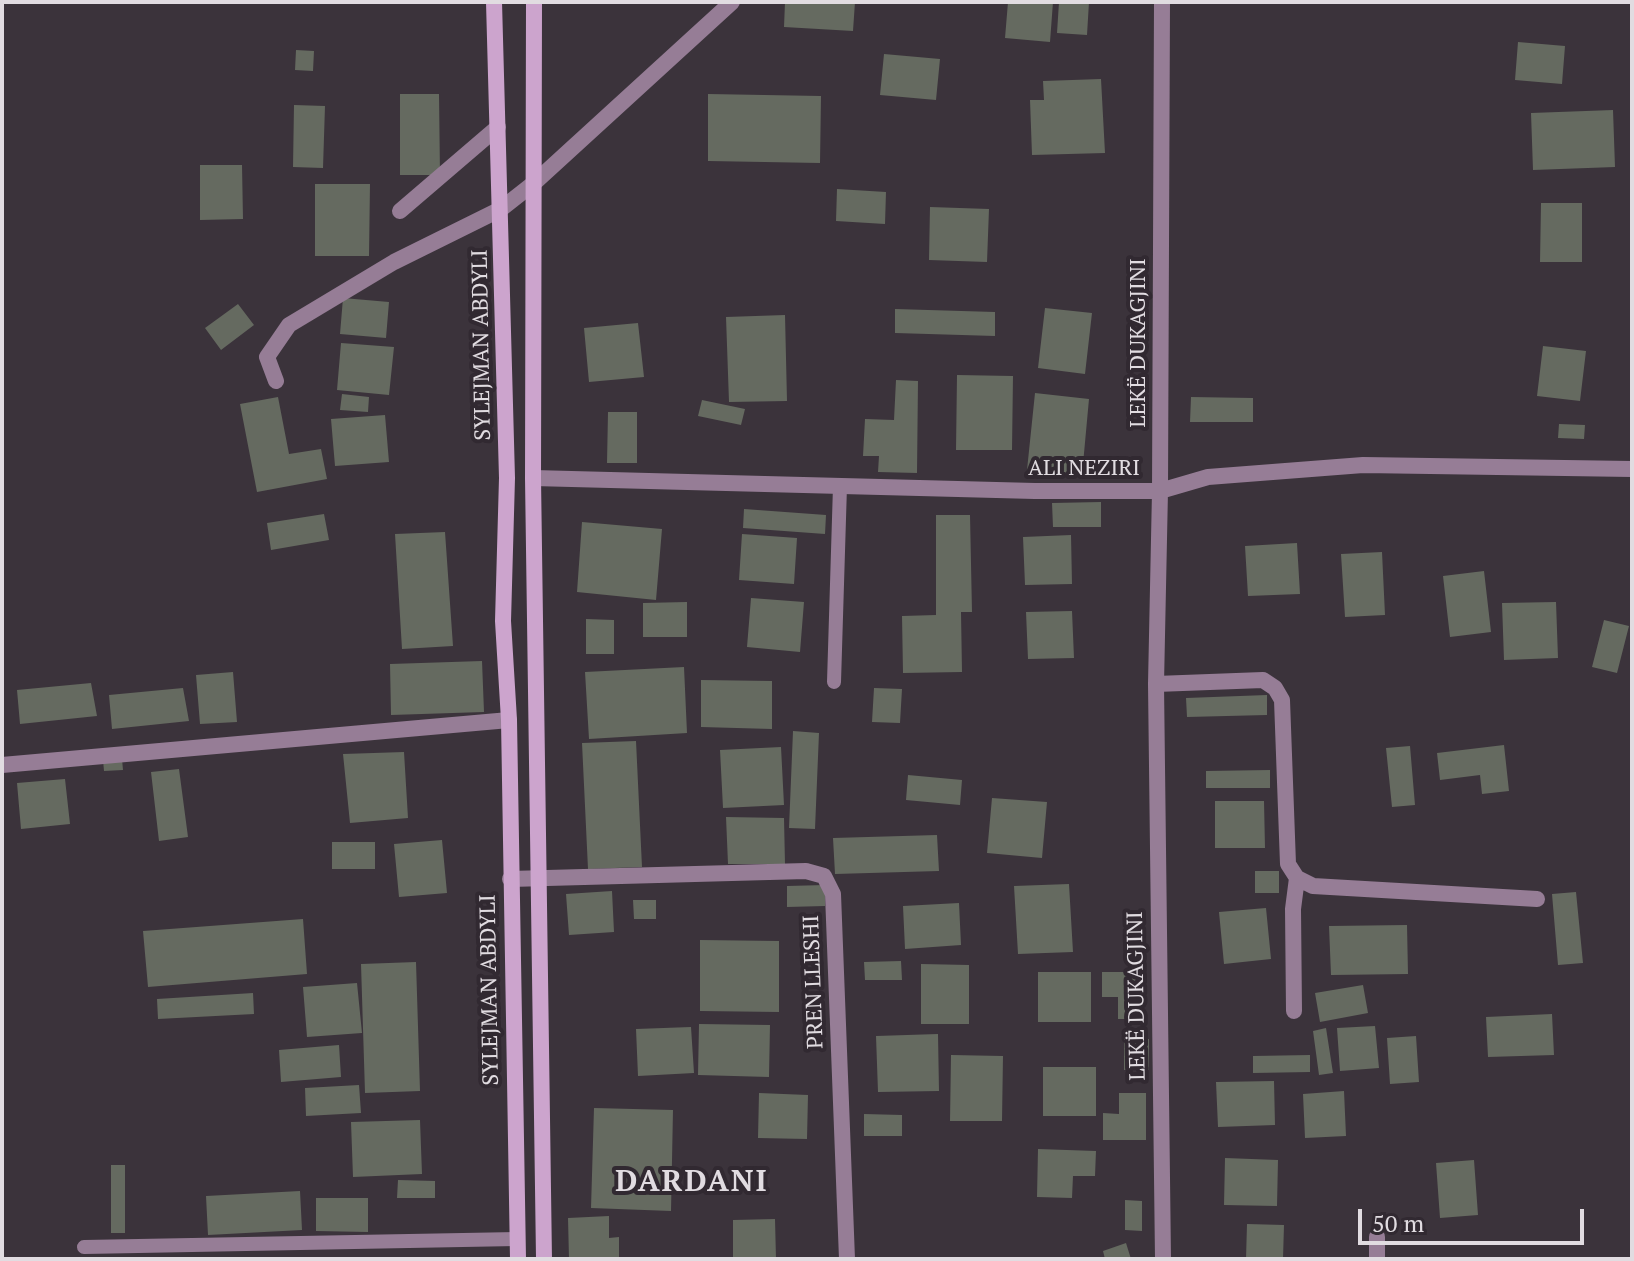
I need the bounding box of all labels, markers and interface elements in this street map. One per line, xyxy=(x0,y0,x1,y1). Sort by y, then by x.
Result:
street label: SYLEJMAN ABDYLI xyxy=(467,249,497,441)
street label: LEKË DUKAGJINI xyxy=(1126,258,1152,428)
street label: ALI NEZIRI xyxy=(1028,456,1140,482)
street label: SYLEJMAN ABDYLI xyxy=(475,894,505,1086)
street label: LEKË DUKAGJINI xyxy=(1122,911,1152,1081)
street label: PREN LLESHI xyxy=(798,915,830,1049)
district label: DARDANI xyxy=(615,1164,769,1200)
scale bar xyxy=(1362,1193,1588,1243)
text: 50 m xyxy=(1372,1207,1424,1239)

